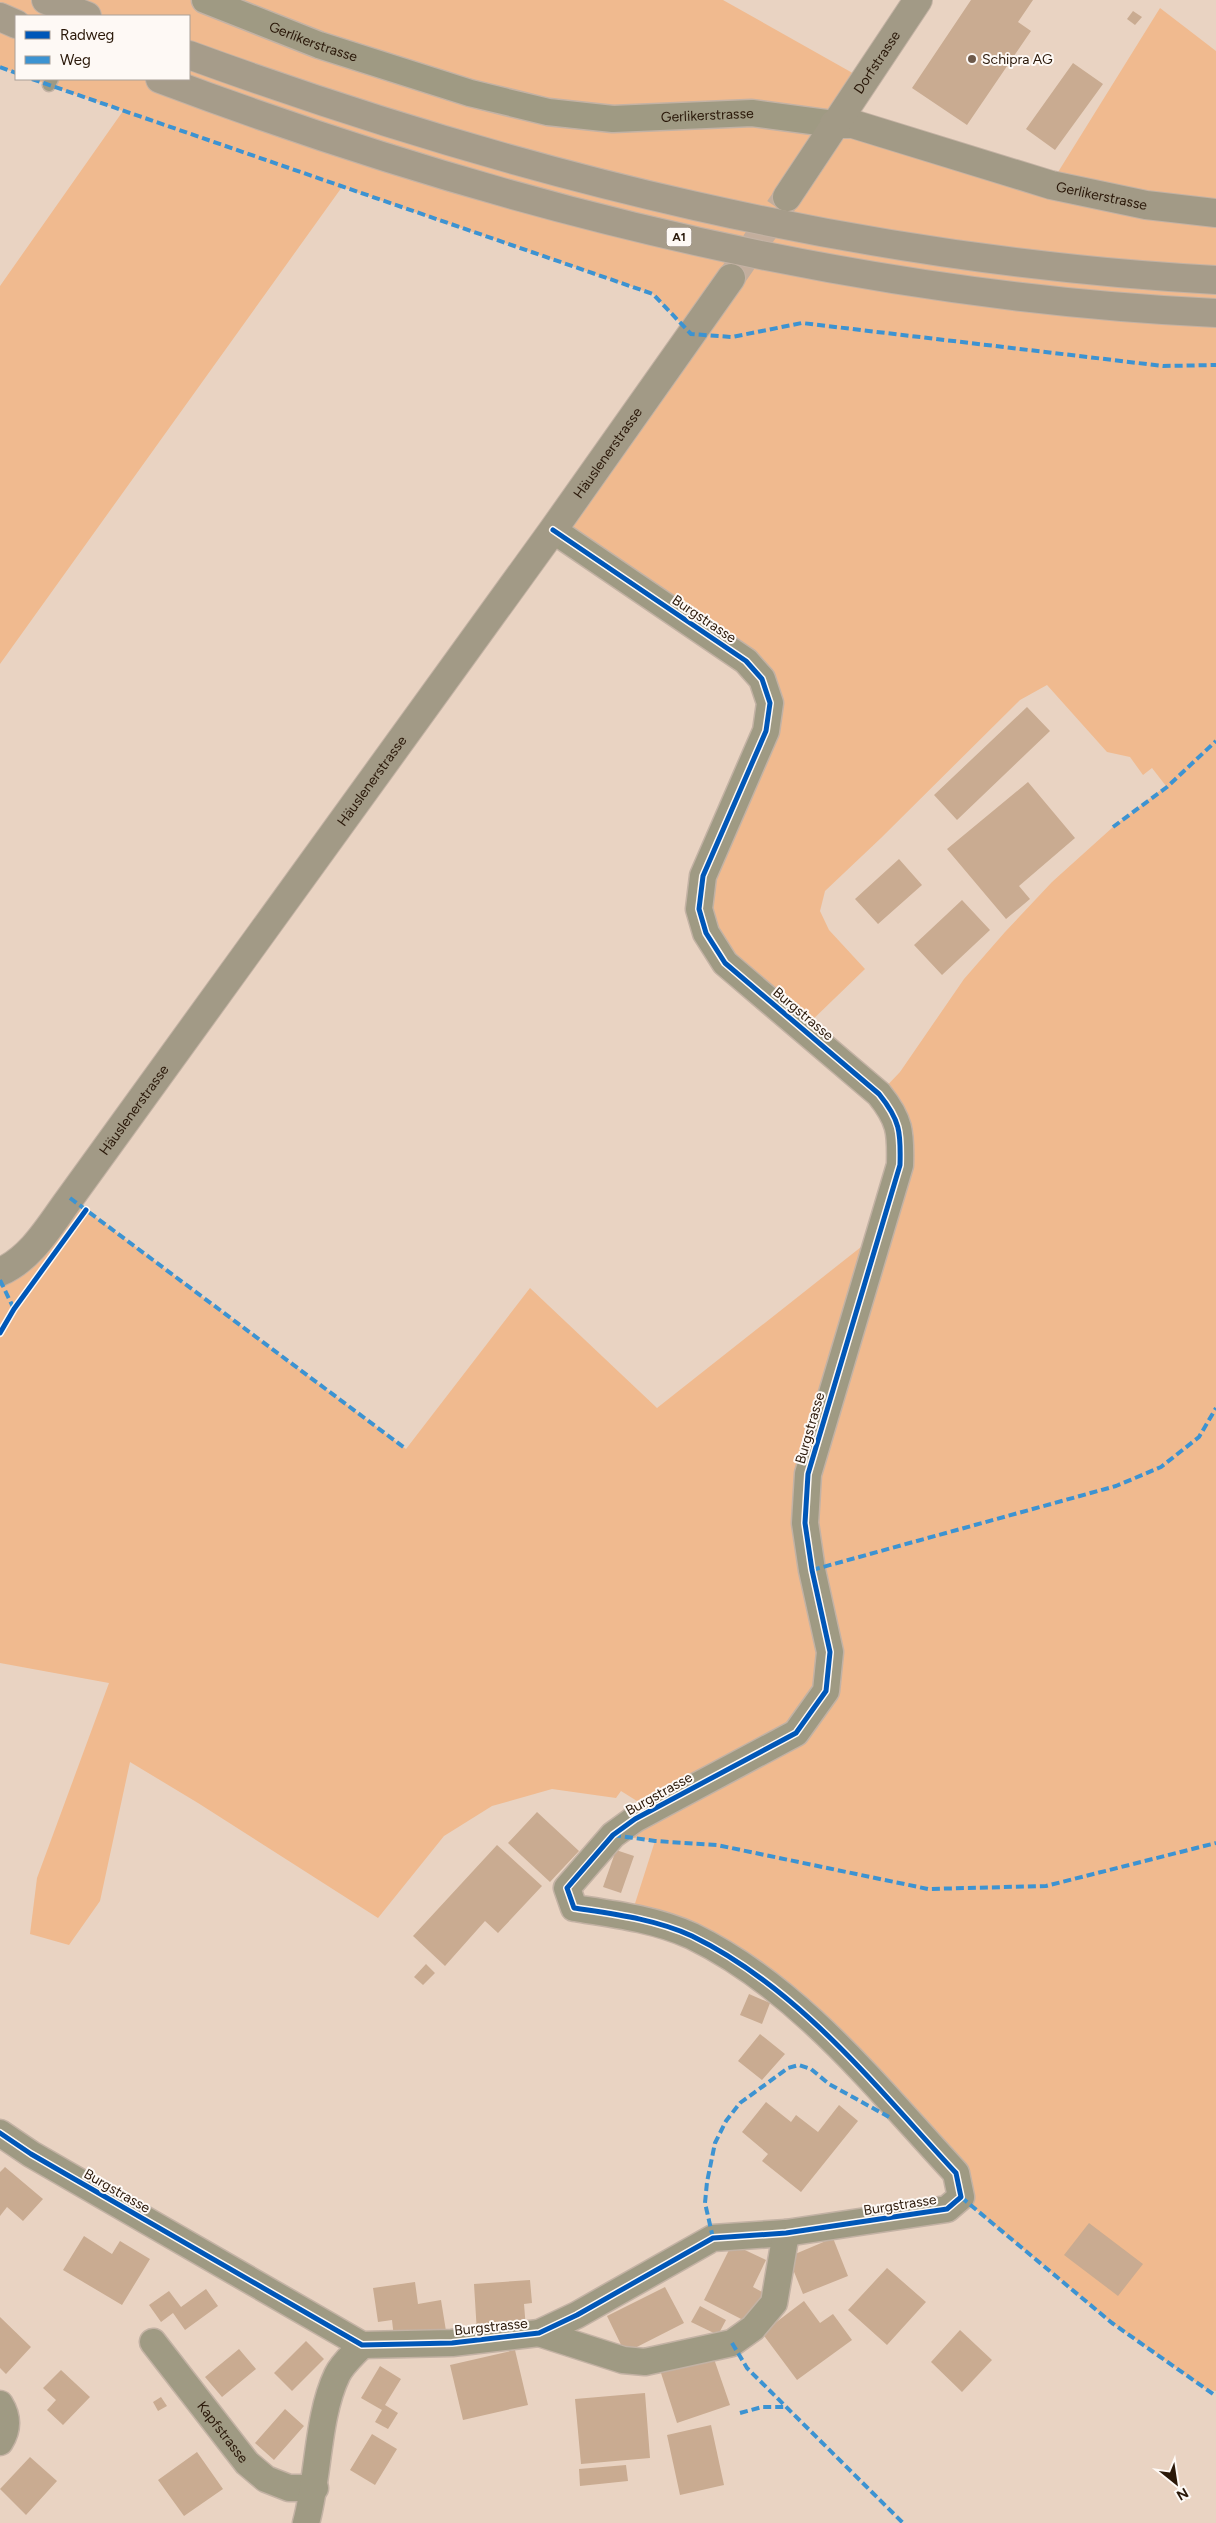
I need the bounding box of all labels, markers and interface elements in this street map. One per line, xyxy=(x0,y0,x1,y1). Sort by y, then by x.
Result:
legend xyxy=(15,15,190,80)
street label: Gerlikerstrasse xyxy=(267,18,360,65)
text: Radweg xyxy=(60,26,114,44)
street label: Dorfstrasse xyxy=(850,27,904,97)
text: Weg xyxy=(60,51,91,69)
place label: Schipra AG xyxy=(982,51,1053,68)
marker: Schipra AG xyxy=(966,53,978,65)
street label: Gerlikerstrasse xyxy=(661,104,754,125)
street label: Gerlikerstrasse xyxy=(1055,178,1149,214)
road number: A1 xyxy=(666,228,692,246)
street label: Häuslenerstrasse xyxy=(570,404,646,502)
street label: Burgstrasse xyxy=(669,591,740,647)
street label: Häuslenerstrasse xyxy=(333,732,410,829)
street label: Burgstrasse xyxy=(769,984,837,1044)
street label: Häuslenerstrasse xyxy=(95,1061,172,1158)
street label: Burgstrasse xyxy=(792,1390,828,1466)
street label: Burgstrasse xyxy=(623,1769,696,1819)
street label: Burgstrasse xyxy=(81,2165,153,2217)
street label: Burgstrasse xyxy=(862,2191,938,2219)
street label: Burgstrasse xyxy=(453,2315,529,2339)
street label: Kapfstrasse xyxy=(194,2398,252,2467)
north arrow xyxy=(1151,2458,1201,2508)
text: N xyxy=(1173,2484,1191,2504)

